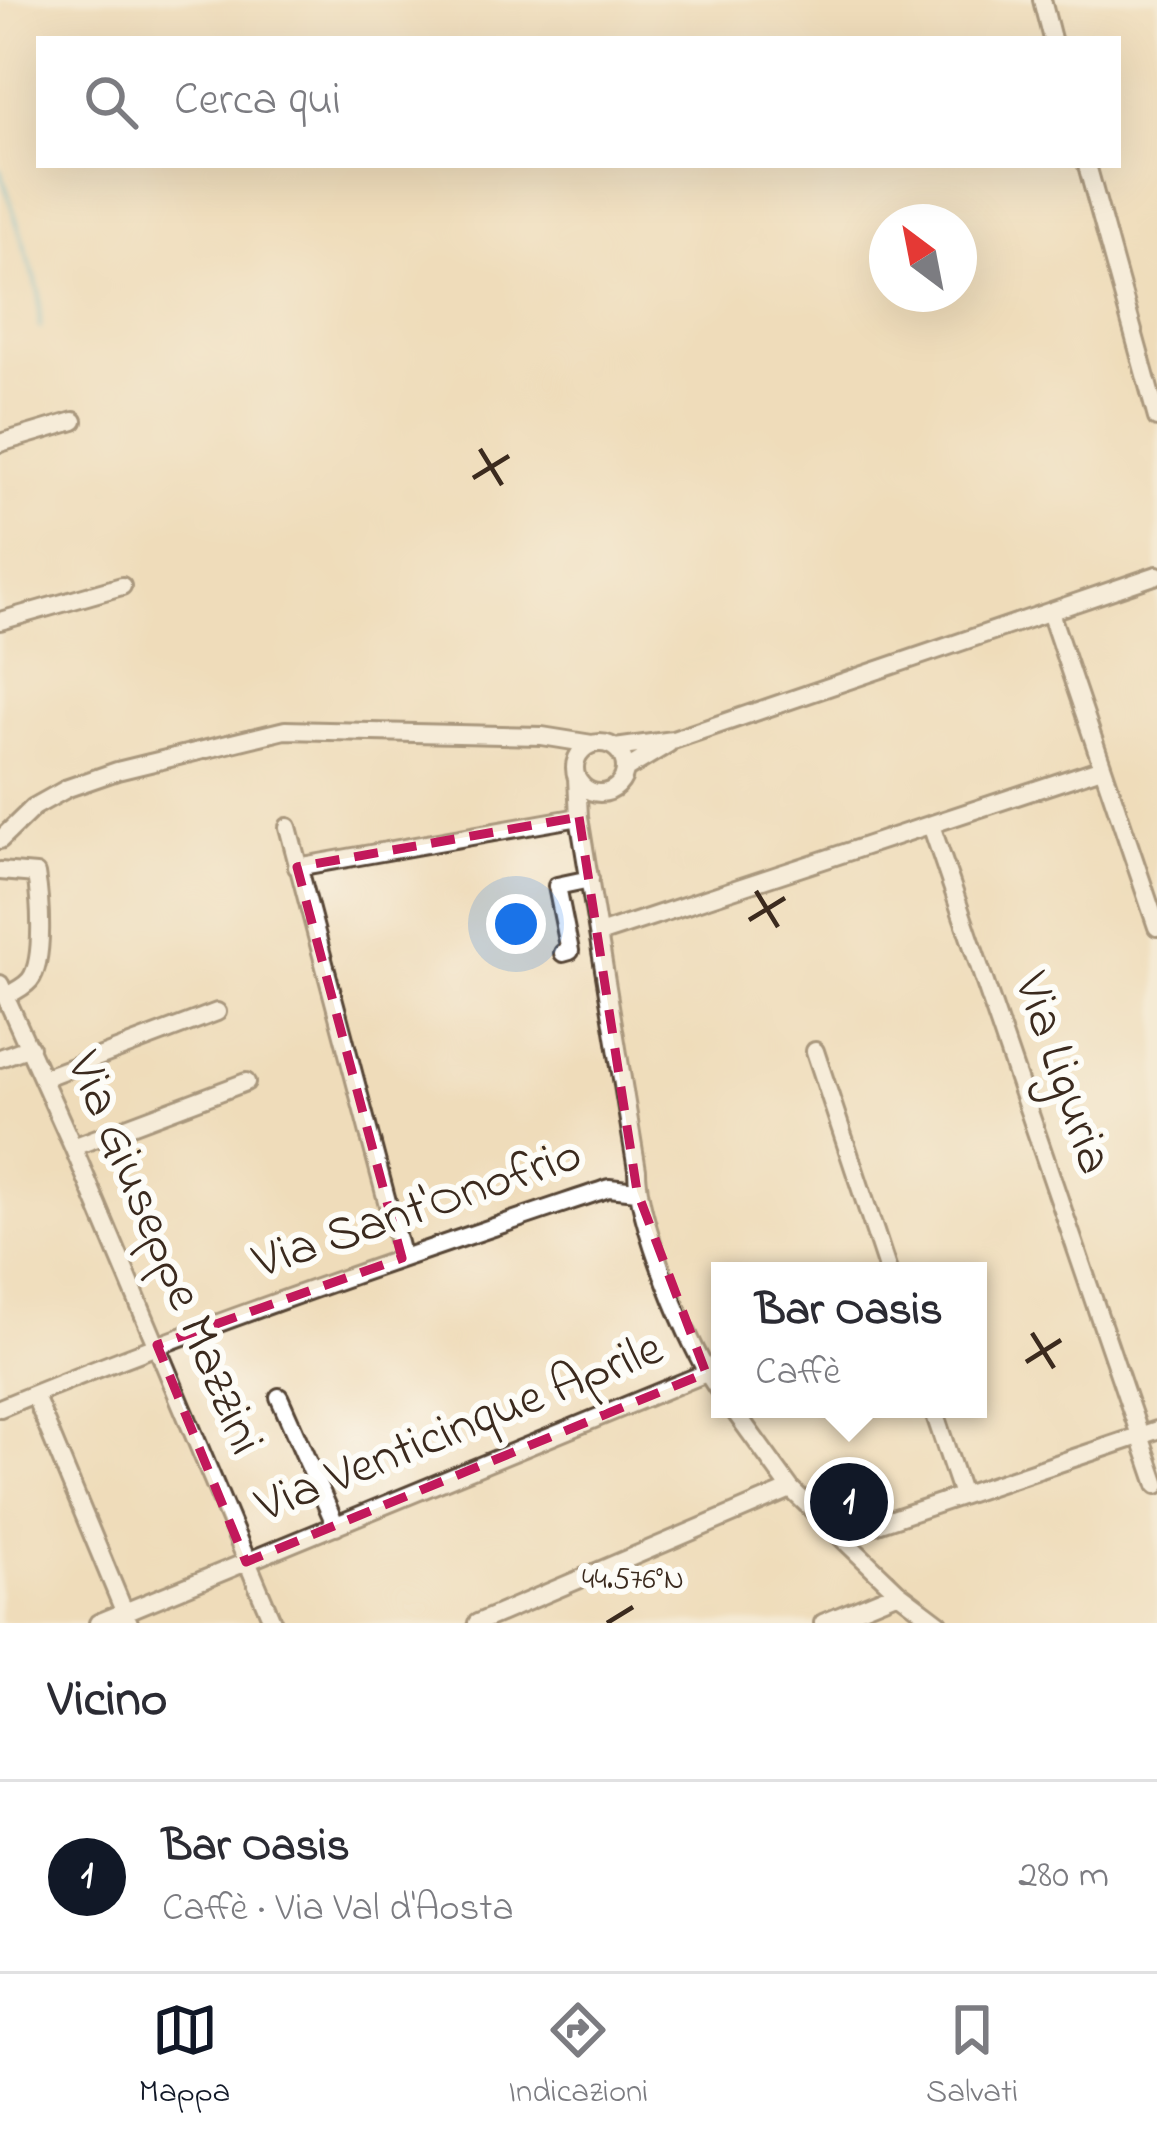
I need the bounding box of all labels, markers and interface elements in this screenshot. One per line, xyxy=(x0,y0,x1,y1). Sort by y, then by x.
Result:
search box xyxy=(36,36,1121,168)
icon: search xyxy=(78,69,144,135)
text: Cerca qui xyxy=(174,69,341,135)
north arrow xyxy=(869,204,977,312)
your location xyxy=(486,894,546,954)
street label: Via Liguria xyxy=(991,962,1130,1185)
street label: Via Giuseppe Mazzini xyxy=(44,1040,282,1467)
street label: Via Sant'Onofrio xyxy=(243,1119,592,1302)
popup xyxy=(711,1262,987,1418)
text: Bar Oasis xyxy=(755,1279,943,1345)
street label: Via Venticinque Aprile xyxy=(244,1313,675,1545)
text: Caffè xyxy=(755,1345,841,1402)
pin: 1 xyxy=(810,1457,888,1547)
text: 44.576°N xyxy=(582,1559,684,1603)
text: Vicino xyxy=(48,1664,167,1739)
text: Bar Oasis xyxy=(162,1815,350,1881)
text: 1 xyxy=(81,1848,93,1905)
text: 280 m xyxy=(1018,1848,1109,1905)
text: Caffè · Via Val d'Aosta xyxy=(162,1881,514,1938)
tab: Mappa xyxy=(139,1997,230,2117)
tab: Indicazioni xyxy=(508,1997,648,2117)
tab: Salvati xyxy=(926,1997,1018,2117)

